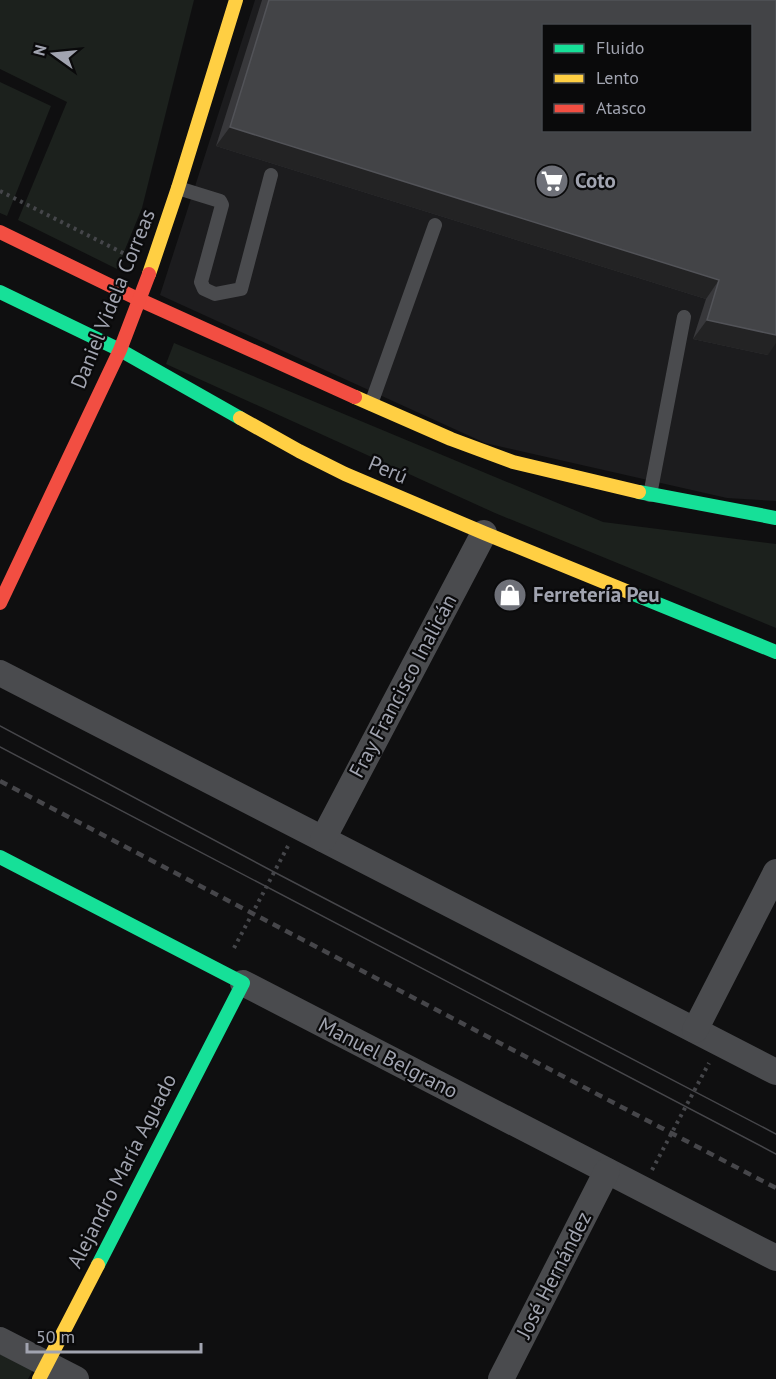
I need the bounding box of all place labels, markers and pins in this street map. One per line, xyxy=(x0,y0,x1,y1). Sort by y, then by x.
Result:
supermarket icon: Coto xyxy=(534,163,570,199)
place label: Coto xyxy=(575,167,616,194)
shop icon: Ferretería Peu xyxy=(492,577,528,613)
place label: Ferretería Peu xyxy=(533,581,660,608)

